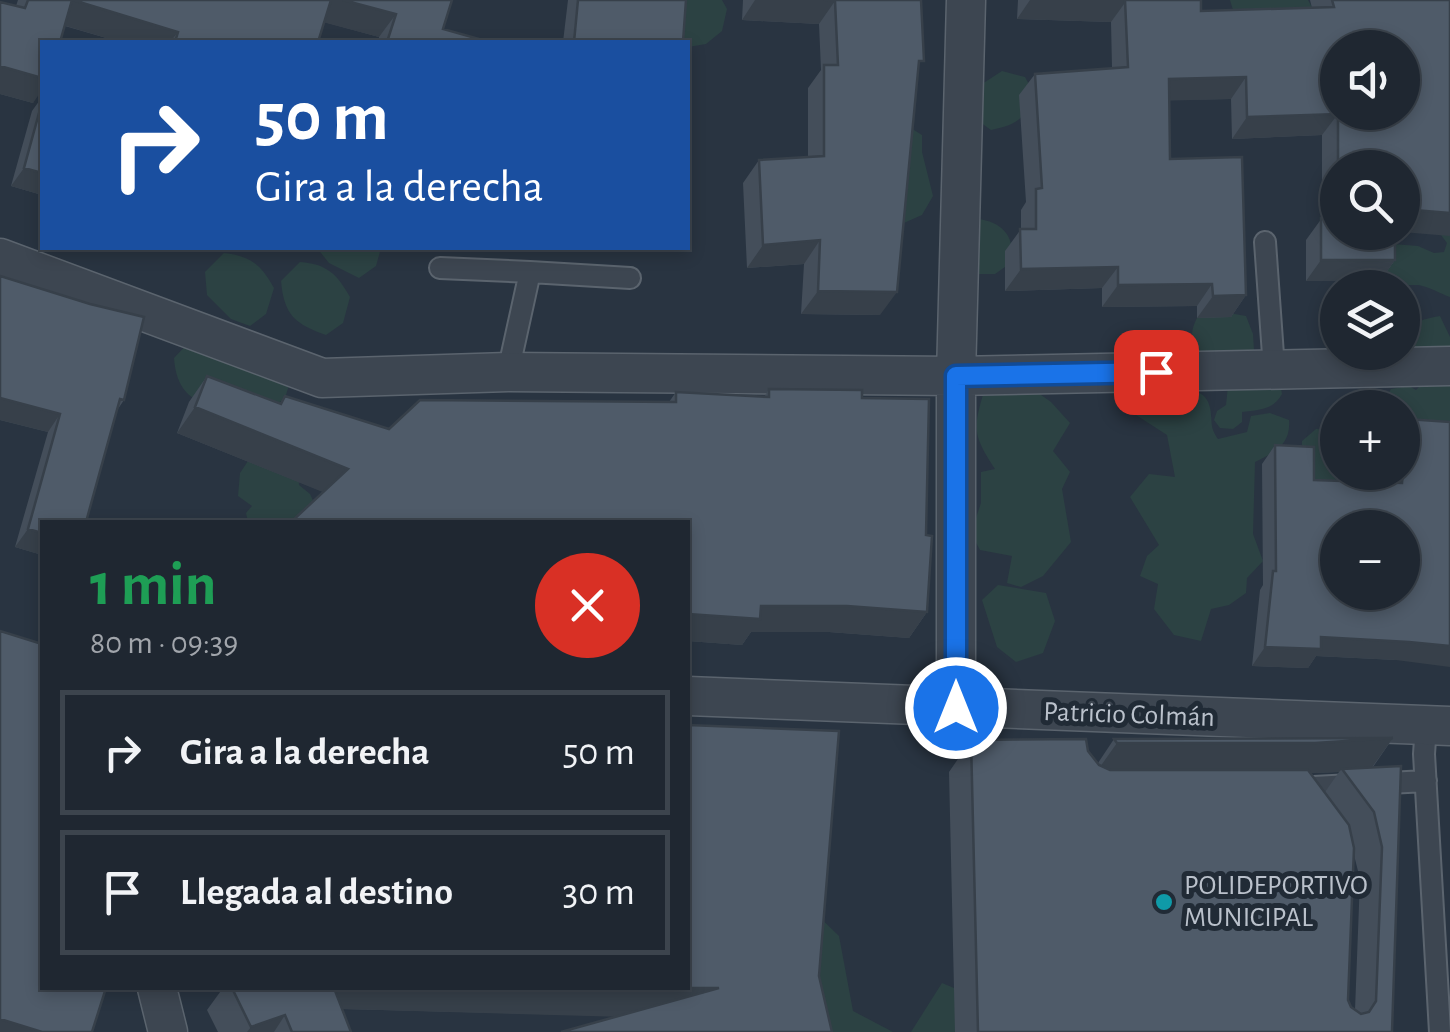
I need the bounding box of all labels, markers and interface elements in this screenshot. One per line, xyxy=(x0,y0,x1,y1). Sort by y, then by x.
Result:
map controls xyxy=(1320,30,1420,610)
button: sound xyxy=(1320,30,1420,130)
icon: right xyxy=(90,80,220,210)
text: 50 m xyxy=(255,83,389,153)
button: search xyxy=(1320,150,1420,250)
text: Gira a la derecha xyxy=(255,165,544,210)
button: layers xyxy=(1320,270,1420,370)
pin xyxy=(1114,330,1199,415)
icon: arrive xyxy=(1129,345,1184,400)
button: + xyxy=(1320,390,1420,490)
button: − xyxy=(1320,510,1420,610)
button: close xyxy=(535,553,640,658)
text: 1 min xyxy=(90,556,216,616)
text: 80 m · 09:39 xyxy=(90,627,238,659)
position arrow xyxy=(904,656,1008,760)
street label: Patricio Colmán xyxy=(1043,698,1215,732)
icon: right xyxy=(95,725,150,780)
text: Gira a la derecha xyxy=(180,734,430,772)
text: 50 m xyxy=(562,734,635,772)
icon: arrive xyxy=(95,865,150,920)
place label: POLIDEPORTIVO MUNICIPAL xyxy=(1184,872,1368,932)
text: Llegada al destino xyxy=(180,874,453,912)
text: 30 m xyxy=(563,874,635,912)
marker: POLIDEPORTIVO MUNICIPAL xyxy=(1153,891,1175,913)

